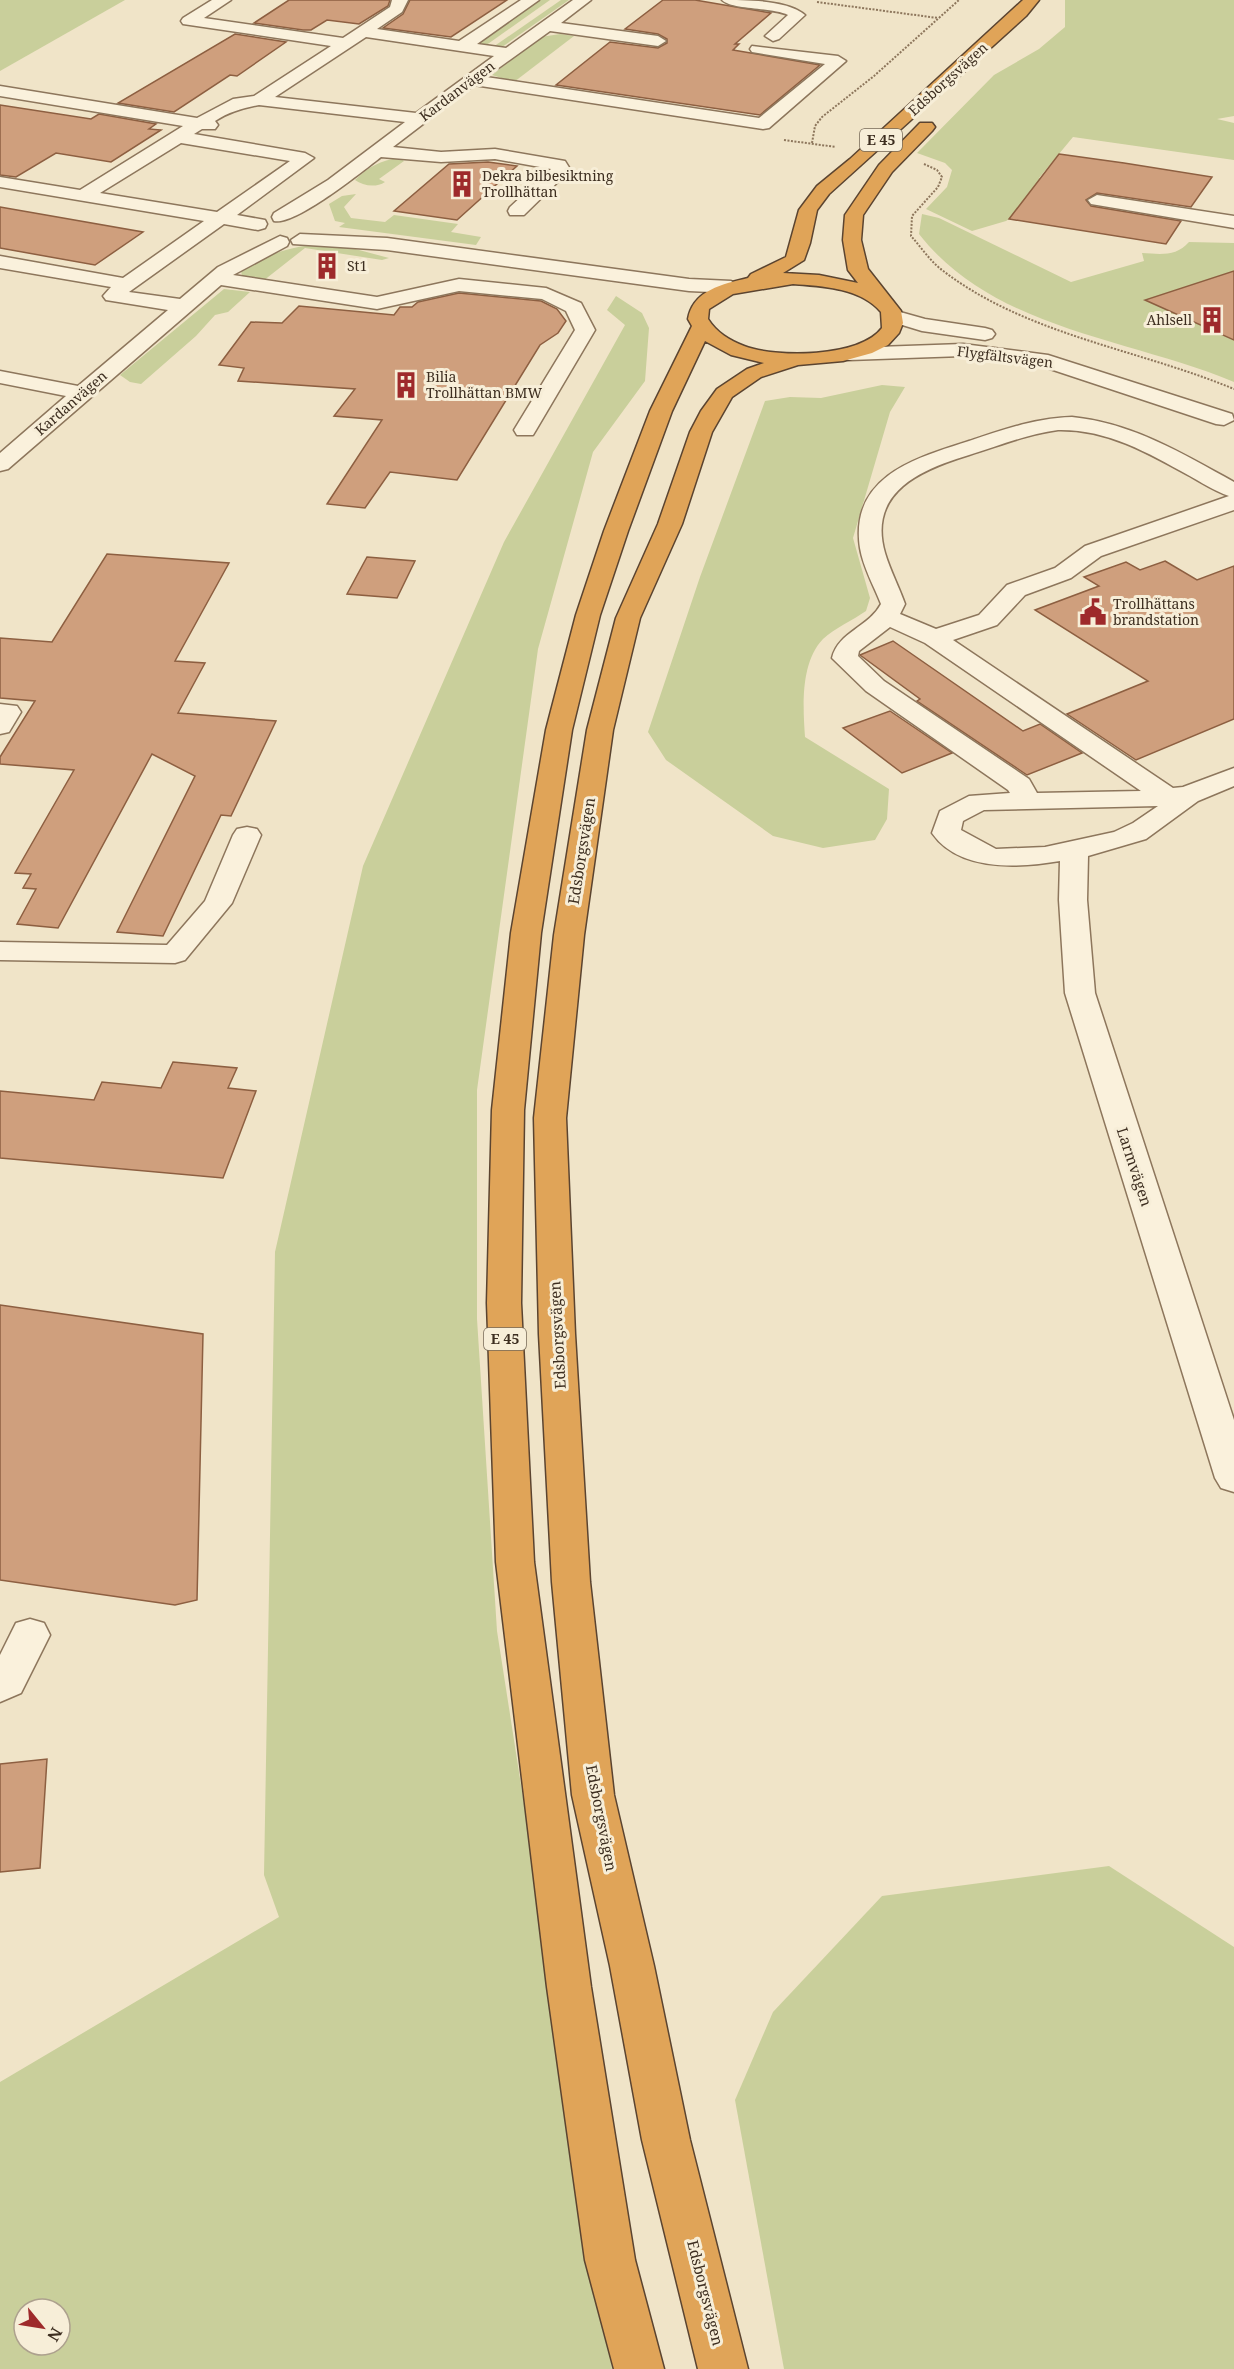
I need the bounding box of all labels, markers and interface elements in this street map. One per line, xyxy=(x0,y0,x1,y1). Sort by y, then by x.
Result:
street label: Edsborgsvägen xyxy=(904,38,991,119)
street label: Kardanvägen xyxy=(415,56,498,125)
road number: E 45 xyxy=(860,129,902,151)
place label: Dekra bilbesiktning Trollhättan xyxy=(482,166,614,201)
building icon: Dekra bilbesiktning Trollhättan xyxy=(447,169,477,199)
building icon: St1 xyxy=(312,251,342,281)
place label: St1 xyxy=(347,256,367,275)
building icon: Ahlsell xyxy=(1197,305,1227,335)
place label: Ahlsell xyxy=(1146,310,1193,329)
street label: Flygfältsvägen xyxy=(956,341,1054,372)
street label: Kardanvägen xyxy=(31,366,111,439)
place label: Bilia Trollhättan BMW xyxy=(426,367,542,402)
building icon: Bilia Trollhättan BMW xyxy=(391,370,421,400)
place label: Trollhättans brandstation xyxy=(1113,594,1199,629)
public building icon: Trollhättans brandstation xyxy=(1078,597,1108,627)
street label: Edsborgsvägen xyxy=(563,796,599,906)
street label: Larmvägen xyxy=(1113,1125,1157,1209)
street label: Edsborgsvägen xyxy=(544,1280,570,1390)
road number: E 45 xyxy=(484,1328,526,1350)
street label: Edsborgsvägen xyxy=(582,1763,622,1873)
street label: Edsborgsvägen xyxy=(683,2238,729,2348)
north arrow xyxy=(12,2297,72,2357)
text: N xyxy=(42,2324,68,2346)

